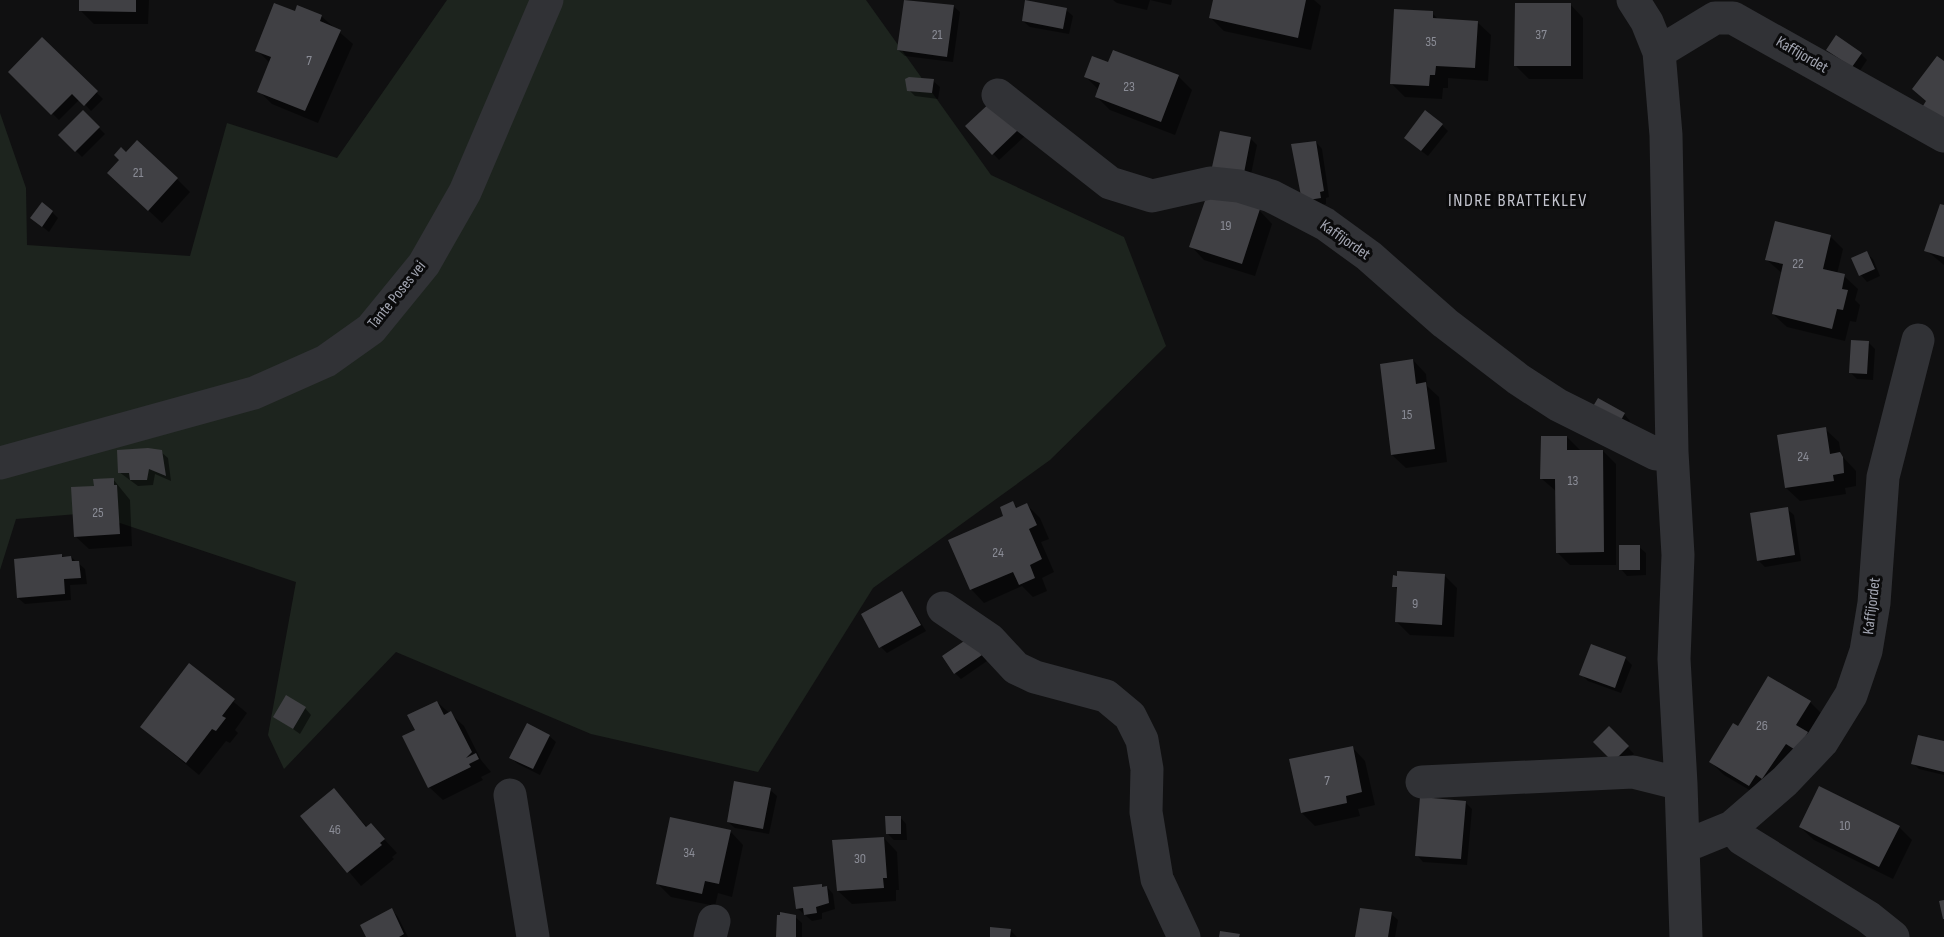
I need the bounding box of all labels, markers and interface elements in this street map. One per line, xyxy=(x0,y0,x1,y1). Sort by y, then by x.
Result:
house number: 21 xyxy=(932,26,942,43)
house number: 37 xyxy=(1535,26,1547,43)
street label: Kaffijordet xyxy=(1772,32,1832,78)
house number: 35 xyxy=(1425,33,1437,50)
house number: 7 xyxy=(306,52,312,69)
house number: 23 xyxy=(1123,78,1135,95)
house number: 21 xyxy=(133,164,143,181)
district label: INDRE BRATTEKLEV xyxy=(1448,190,1588,211)
street label: Kaffijordet xyxy=(1316,216,1374,264)
house number: 19 xyxy=(1220,217,1232,234)
house number: 22 xyxy=(1792,255,1804,272)
street label: Tante Poses vei xyxy=(364,257,430,333)
house number: 15 xyxy=(1402,406,1413,423)
house number: 24 xyxy=(1797,448,1809,465)
house number: 13 xyxy=(1568,472,1579,489)
house number: 25 xyxy=(92,504,104,521)
house number: 24 xyxy=(992,544,1004,561)
street label: Kaffijordet xyxy=(1859,576,1885,636)
house number: 9 xyxy=(1412,595,1418,612)
house number: 26 xyxy=(1756,717,1768,734)
house number: 7 xyxy=(1324,772,1330,789)
house number: 10 xyxy=(1839,817,1851,834)
house number: 46 xyxy=(329,821,341,838)
house number: 34 xyxy=(683,844,695,861)
house number: 30 xyxy=(854,850,866,867)

